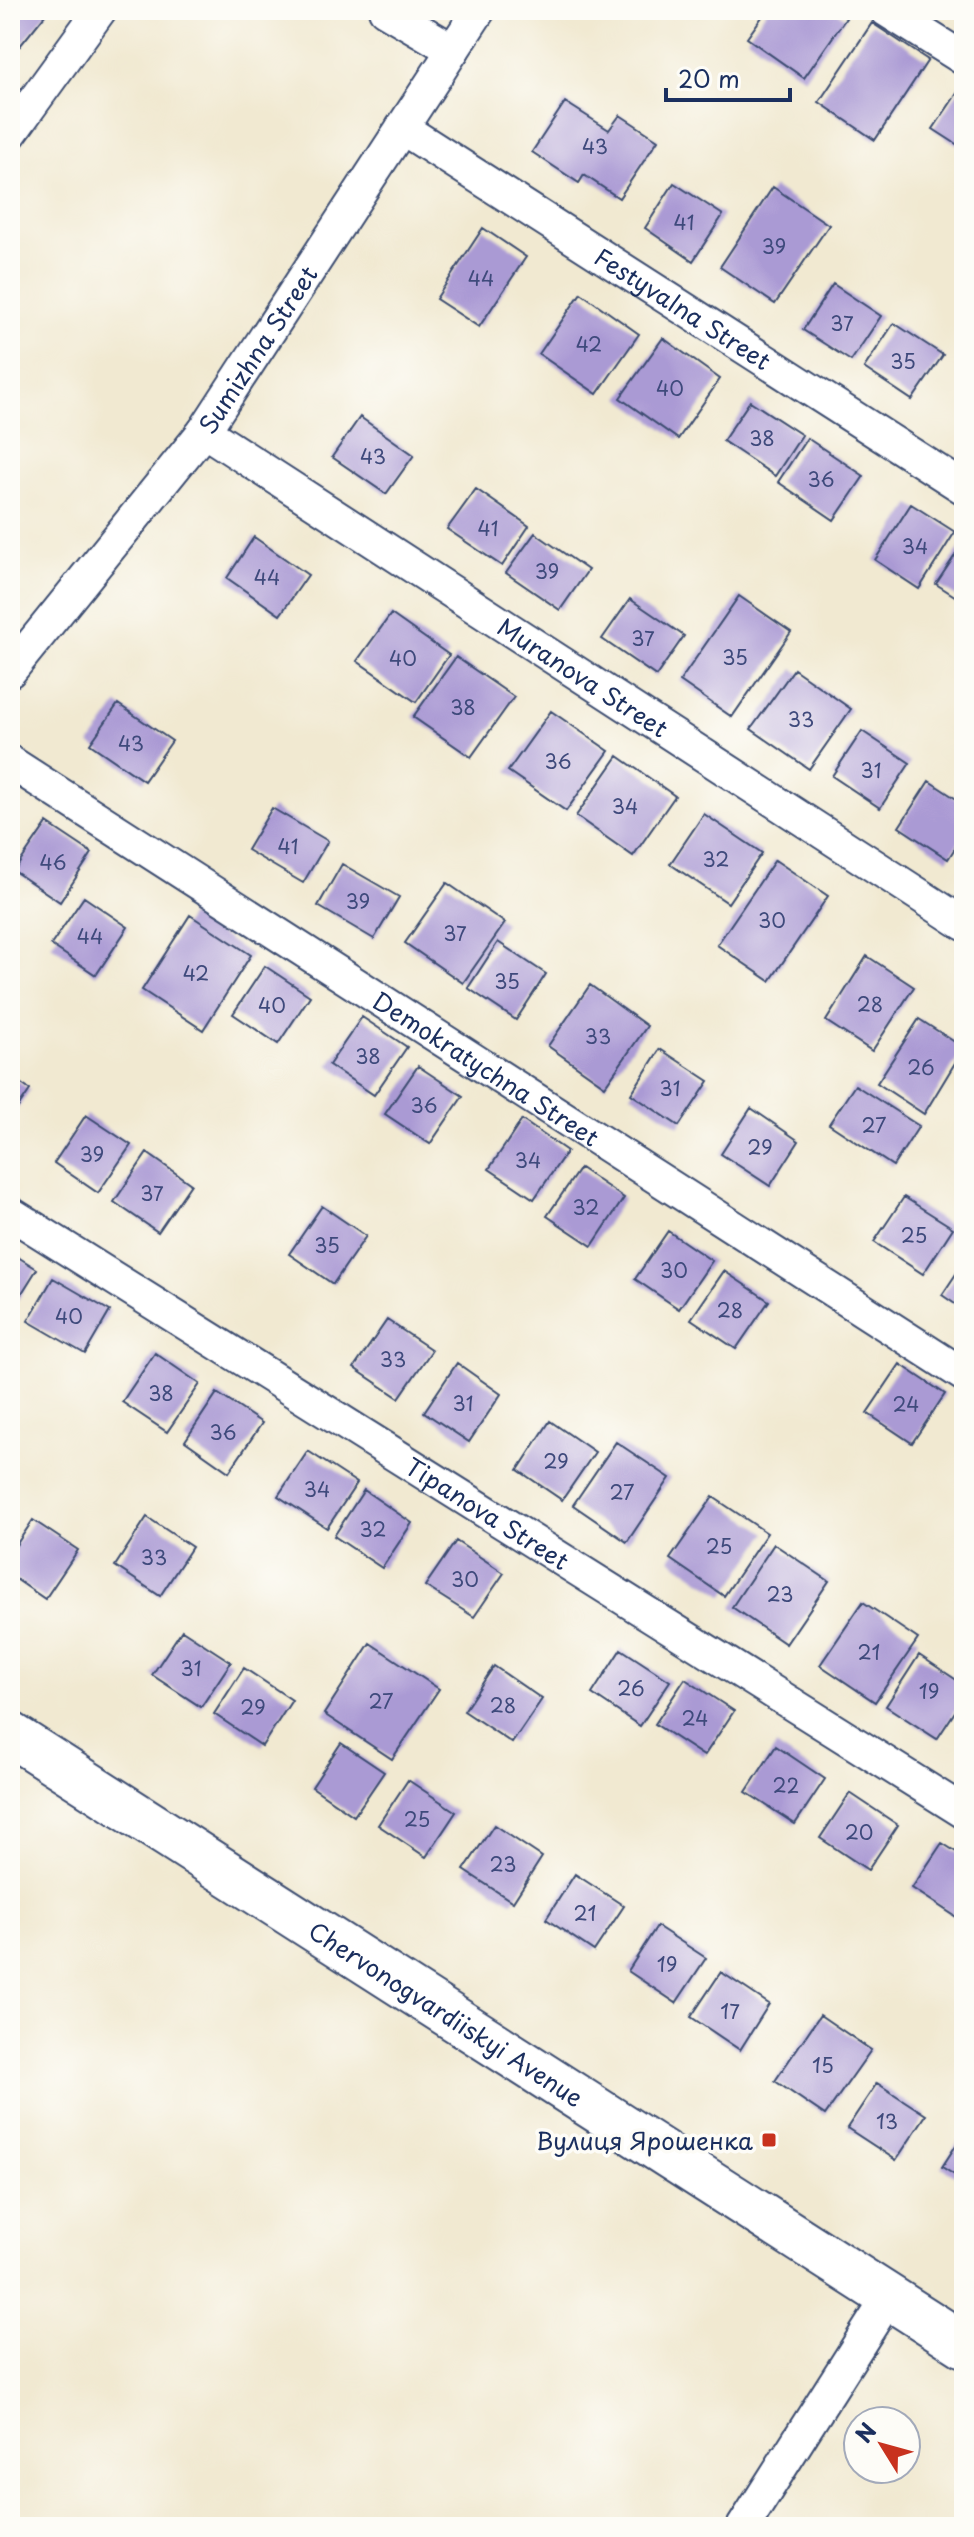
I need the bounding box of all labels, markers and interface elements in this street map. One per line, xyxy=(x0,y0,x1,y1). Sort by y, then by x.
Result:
scale bar xyxy=(666,52,790,102)
text: 20 m xyxy=(678,60,740,96)
house number: 43 xyxy=(582,131,608,161)
house number: 41 xyxy=(674,207,695,237)
house number: 39 xyxy=(762,231,786,261)
street label: Festyvalna Street xyxy=(588,238,779,378)
street label: Sumizhna Street xyxy=(189,258,326,441)
house number: 44 xyxy=(468,263,494,293)
house number: 37 xyxy=(830,308,854,338)
house number: 42 xyxy=(576,329,602,359)
house number: 35 xyxy=(890,346,916,376)
house number: 40 xyxy=(656,373,684,403)
house number: 38 xyxy=(749,423,775,453)
house number: 43 xyxy=(360,441,386,471)
house number: 36 xyxy=(807,464,835,494)
house number: 41 xyxy=(478,513,499,543)
house number: 34 xyxy=(902,531,928,561)
house number: 39 xyxy=(535,556,559,586)
house number: 44 xyxy=(254,562,280,592)
street label: Muranova Street xyxy=(491,608,676,746)
house number: 37 xyxy=(631,623,655,653)
house number: 35 xyxy=(722,642,748,672)
house number: 40 xyxy=(389,643,417,673)
house number: 38 xyxy=(450,692,476,722)
house number: 33 xyxy=(788,704,814,734)
house number: 43 xyxy=(118,728,144,758)
house number: 36 xyxy=(544,746,572,776)
house number: 31 xyxy=(861,755,881,785)
house number: 34 xyxy=(612,791,638,821)
house number: 41 xyxy=(278,831,299,861)
house number: 32 xyxy=(703,844,729,874)
house number: 46 xyxy=(39,847,67,877)
house number: 39 xyxy=(346,886,370,916)
house number: 30 xyxy=(758,905,786,935)
house number: 37 xyxy=(443,918,467,948)
house number: 44 xyxy=(77,921,103,951)
house number: 42 xyxy=(183,958,209,988)
house number: 35 xyxy=(494,966,520,996)
street label: Demokratychna Street xyxy=(366,982,607,1154)
house number: 28 xyxy=(857,989,883,1019)
house number: 40 xyxy=(258,990,286,1020)
house number: 33 xyxy=(585,1021,611,1051)
house number: 38 xyxy=(355,1041,381,1071)
house number: 26 xyxy=(907,1052,935,1082)
house number: 31 xyxy=(660,1073,680,1103)
house number: 36 xyxy=(410,1090,438,1120)
house number: 27 xyxy=(862,1110,886,1140)
house number: 29 xyxy=(747,1132,773,1162)
house number: 39 xyxy=(80,1139,104,1169)
house number: 34 xyxy=(515,1145,541,1175)
house number: 37 xyxy=(140,1178,164,1208)
house number: 32 xyxy=(573,1192,599,1222)
house number: 25 xyxy=(901,1220,927,1250)
house number: 35 xyxy=(314,1230,340,1260)
house number: 30 xyxy=(660,1255,688,1285)
house number: 28 xyxy=(717,1295,743,1325)
house number: 40 xyxy=(55,1301,83,1331)
house number: 33 xyxy=(380,1344,406,1374)
house number: 38 xyxy=(148,1378,174,1408)
house number: 31 xyxy=(453,1388,473,1418)
house number: 24 xyxy=(893,1389,919,1419)
house number: 36 xyxy=(209,1417,237,1447)
house number: 29 xyxy=(543,1446,569,1476)
street label: Tipanova Street xyxy=(399,1448,577,1578)
house number: 34 xyxy=(304,1474,330,1504)
house number: 27 xyxy=(610,1477,634,1507)
house number: 32 xyxy=(360,1514,386,1544)
house number: 25 xyxy=(706,1531,732,1561)
house number: 33 xyxy=(141,1542,167,1572)
house number: 30 xyxy=(451,1564,479,1594)
house number: 23 xyxy=(766,1579,794,1609)
house number: 21 xyxy=(857,1637,881,1667)
house number: 31 xyxy=(181,1653,201,1683)
house number: 26 xyxy=(617,1673,645,1703)
house number: 19 xyxy=(919,1676,939,1706)
house number: 27 xyxy=(369,1686,393,1716)
house number: 28 xyxy=(490,1690,516,1720)
house number: 29 xyxy=(240,1692,266,1722)
house number: 24 xyxy=(682,1703,708,1733)
house number: 22 xyxy=(773,1770,799,1800)
house number: 25 xyxy=(404,1804,430,1834)
house number: 20 xyxy=(845,1817,873,1847)
house number: 23 xyxy=(489,1849,517,1879)
house number: 21 xyxy=(573,1898,597,1928)
street label: Chervonogvardiiskyi Avenue xyxy=(302,1912,591,2115)
house number: 19 xyxy=(657,1949,677,1979)
house number: 17 xyxy=(720,1996,740,2026)
house number: 15 xyxy=(812,2050,834,2080)
house number: 13 xyxy=(876,2106,898,2136)
place label: Вулиця Ярошенка xyxy=(536,2122,753,2158)
marker: Вулиця Ярошенка xyxy=(760,2131,778,2149)
north arrow xyxy=(842,2405,922,2485)
text: N xyxy=(846,2415,883,2449)

